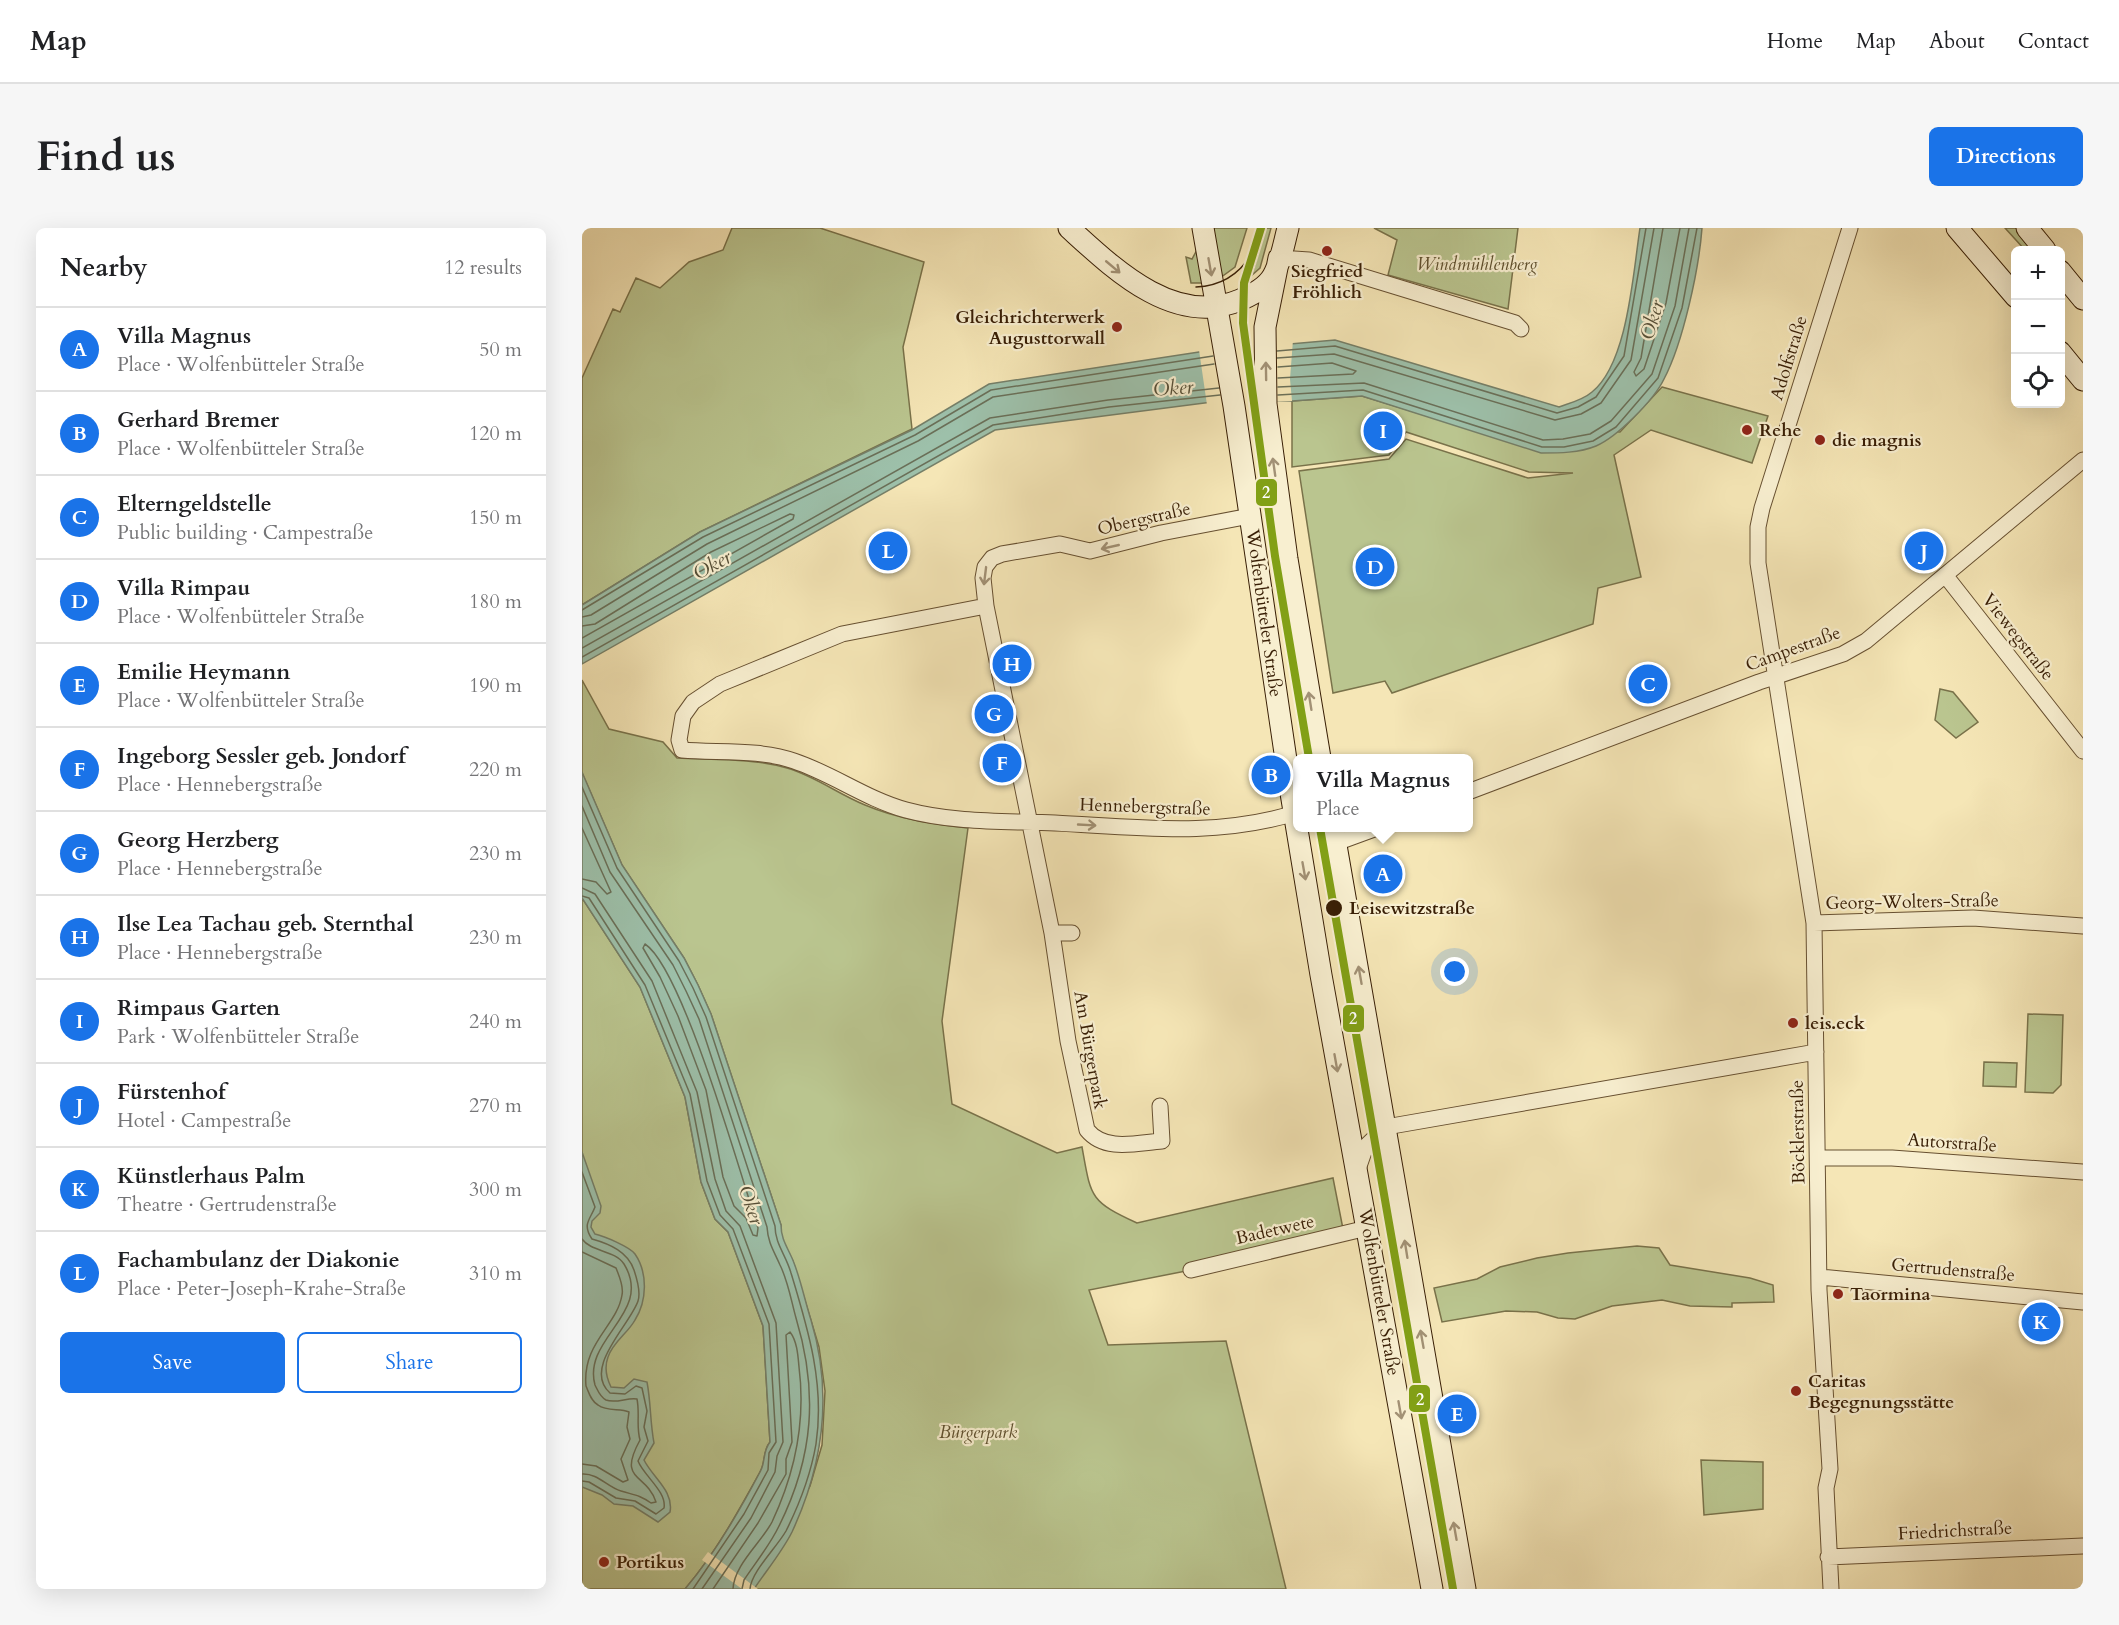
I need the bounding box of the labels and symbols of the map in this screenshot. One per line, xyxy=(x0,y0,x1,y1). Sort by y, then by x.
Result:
marker: Siegfried Fröhlich xyxy=(1320,244,1334,258)
park label: Windmühlenberg xyxy=(1416,252,1538,277)
one-way arrow xyxy=(1205,257,1216,276)
place label: Siegfried Fröhlich xyxy=(1291,259,1364,305)
one-way arrow xyxy=(1105,260,1120,274)
water label: Oker xyxy=(1633,296,1671,343)
place label: Gleichrichterwerk Augusttorwall xyxy=(955,305,1106,351)
street label: Adolfstraße xyxy=(1764,313,1814,403)
marker: Gleichrichterwerk Augusttorwall xyxy=(1110,320,1124,334)
one-way arrow xyxy=(1260,361,1272,381)
water label: Oker xyxy=(1152,373,1195,403)
pin: I xyxy=(1364,408,1402,454)
place label: Rehe xyxy=(1759,418,1801,443)
marker: Rehe xyxy=(1740,423,1754,437)
place label: die magnis xyxy=(1832,428,1921,453)
marker: die magnis xyxy=(1813,433,1827,447)
one-way arrow xyxy=(1269,457,1280,477)
line badge: 2 xyxy=(1255,478,1278,507)
text: 2 xyxy=(1262,482,1270,504)
street label: Obergstraße xyxy=(1095,496,1193,542)
street label: Wolfenbütteler Straße xyxy=(1240,526,1288,699)
pin: L xyxy=(868,528,908,574)
pin: J xyxy=(1904,528,1944,574)
one-way arrow xyxy=(1101,541,1120,553)
water label: Oker xyxy=(688,543,737,587)
pin: D xyxy=(1356,544,1394,590)
one-way arrow xyxy=(979,566,990,585)
street label: Viewegstraße xyxy=(1976,588,2060,686)
street label: Campestraße xyxy=(1742,620,1844,678)
pin: H xyxy=(992,642,1032,686)
pin: C xyxy=(1628,662,1668,706)
one-way arrow xyxy=(1304,691,1315,711)
pin: G xyxy=(974,692,1014,736)
pin: F xyxy=(982,740,1022,786)
pin: B xyxy=(1252,752,1290,798)
street label: Hennebergstraße xyxy=(1079,792,1211,822)
one-way arrow xyxy=(1077,819,1097,830)
pin: A xyxy=(1364,852,1402,896)
one-way arrow xyxy=(1299,860,1310,880)
street label: Georg-Wolters-Straße xyxy=(1825,888,1999,916)
place label: Leisewitzstraße xyxy=(1349,896,1475,921)
marker: Leisewitzstraße xyxy=(1324,898,1344,918)
your location xyxy=(1440,957,1469,986)
one-way arrow xyxy=(1354,965,1365,985)
street label: Am Bürgerpark xyxy=(1067,989,1113,1112)
line badge: 2 xyxy=(1342,1004,1365,1033)
text: 2 xyxy=(1349,1008,1357,1030)
place label: leis.eck xyxy=(1805,1011,1866,1036)
marker: leis.eck xyxy=(1786,1016,1800,1030)
one-way arrow xyxy=(1331,1052,1342,1072)
street label: Böcklerstraße xyxy=(1785,1080,1811,1184)
street label: Autorstraße xyxy=(1906,1127,1998,1159)
water label: Oker xyxy=(732,1182,771,1230)
street label: Wolfenbütteler Straße xyxy=(1352,1206,1406,1378)
street label: Badetwete xyxy=(1233,1209,1317,1251)
one-way arrow xyxy=(1401,1240,1412,1260)
street label: Gertrudenstraße xyxy=(1890,1252,2016,1288)
place label: Taormina xyxy=(1850,1282,1931,1307)
marker: Taormina xyxy=(1831,1287,1845,1301)
pin: K xyxy=(2022,1300,2060,1344)
one-way arrow xyxy=(1416,1330,1427,1350)
place label: Caritas Begegnungsstätte xyxy=(1808,1369,1954,1415)
line badge: 2 xyxy=(1408,1384,1431,1413)
marker: Caritas Begegnungsstätte xyxy=(1789,1384,1803,1398)
text: 2 xyxy=(1416,1389,1424,1411)
pin: E xyxy=(1438,1392,1476,1436)
one-way arrow xyxy=(1395,1399,1406,1419)
park label: Bürgerpark xyxy=(939,1420,1017,1445)
street label: Friedrichstraße xyxy=(1897,1516,2013,1546)
one-way arrow xyxy=(1449,1522,1460,1542)
place label: Portikus xyxy=(616,1550,684,1575)
marker: Portikus xyxy=(597,1555,611,1569)

